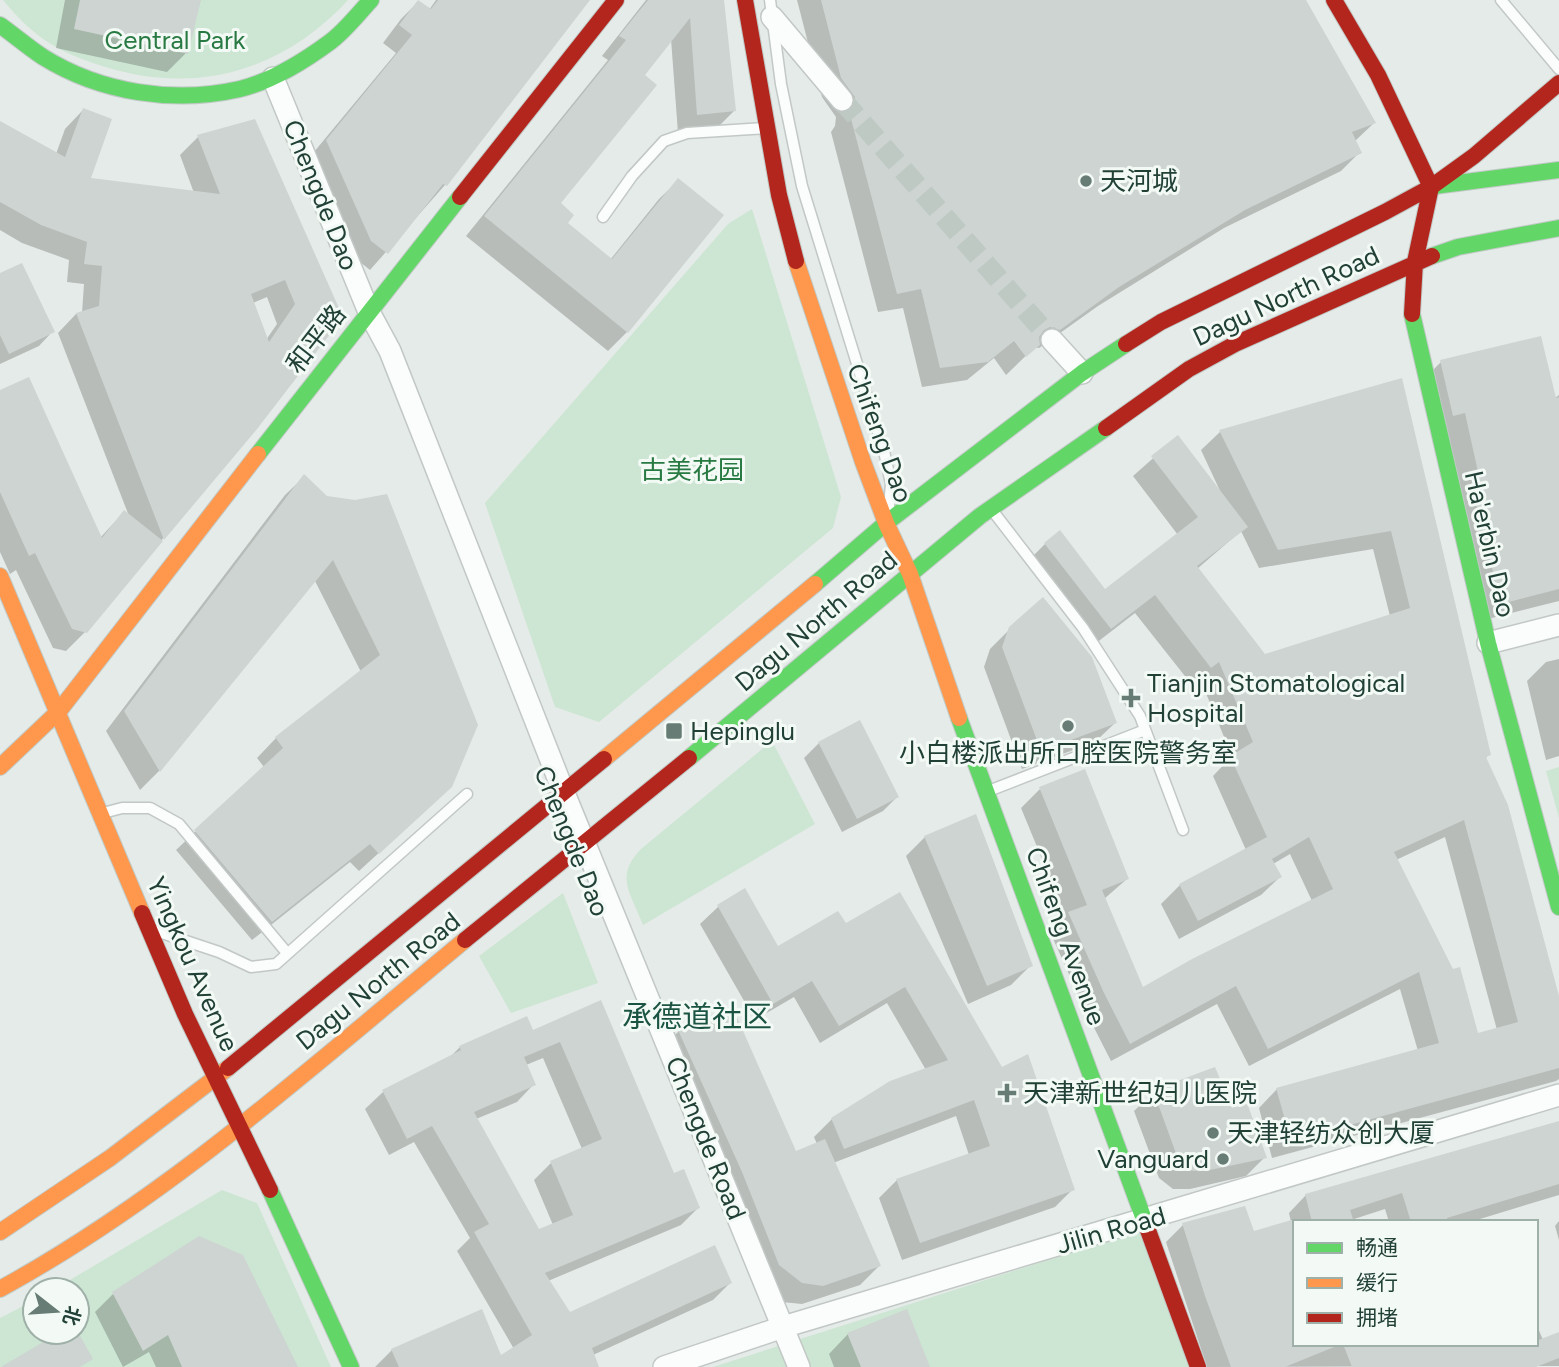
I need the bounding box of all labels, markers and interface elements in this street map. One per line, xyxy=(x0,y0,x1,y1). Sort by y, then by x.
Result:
park label: Central Park xyxy=(105,24,246,56)
street label: Chengde Dao xyxy=(276,115,366,275)
place label: 天河城 xyxy=(1100,165,1178,197)
marker: 天河城 xyxy=(1078,173,1094,189)
street label: Dagu North Road xyxy=(1188,239,1384,353)
street label: 和平路 xyxy=(279,298,353,380)
street label: Chifeng Dao xyxy=(840,359,920,507)
park label: 古美花园 xyxy=(640,454,744,486)
street label: Ha'erbin Dao xyxy=(1458,468,1522,620)
street label: Dagu North Road xyxy=(728,544,904,698)
place label: Tianjin Stomatological Hospital xyxy=(1147,667,1405,729)
marker: Tianjin Stomatological Hospital xyxy=(1121,688,1141,708)
place label: Hepinglu xyxy=(690,715,795,747)
marker: 小白楼派出所口腔医院警务室 xyxy=(1060,718,1076,734)
marker: Hepinglu xyxy=(664,721,684,741)
place label: 小白楼派出所口腔医院警务室 xyxy=(899,737,1237,769)
street label: Chengde Dao xyxy=(527,761,617,921)
street label: Chifeng Avenue xyxy=(1019,843,1113,1029)
street label: Yingkou Avenue xyxy=(140,872,246,1056)
street label: Dagu North Road xyxy=(289,905,467,1057)
district label: 承德道社区 xyxy=(622,998,772,1035)
street label: Chengde Road xyxy=(659,1052,753,1224)
place label: 天津新世纪妇儿医院 xyxy=(1023,1077,1257,1109)
marker: 天津新世纪妇儿医院 xyxy=(997,1083,1017,1103)
place label: 天津轻纺众创大厦 xyxy=(1227,1117,1435,1149)
marker: 天津轻纺众创大厦 xyxy=(1205,1125,1221,1141)
place label: Vanguard xyxy=(1097,1143,1209,1175)
marker: Vanguard xyxy=(1215,1151,1231,1167)
street label: Jilin Road xyxy=(1053,1199,1169,1261)
legend xyxy=(1293,1220,1538,1346)
text: 畅通 xyxy=(1356,1235,1398,1260)
text: 缓行 xyxy=(1356,1270,1398,1295)
north arrow xyxy=(21,1276,91,1346)
text: 北 xyxy=(58,1303,86,1328)
text: 拥堵 xyxy=(1356,1305,1398,1330)

